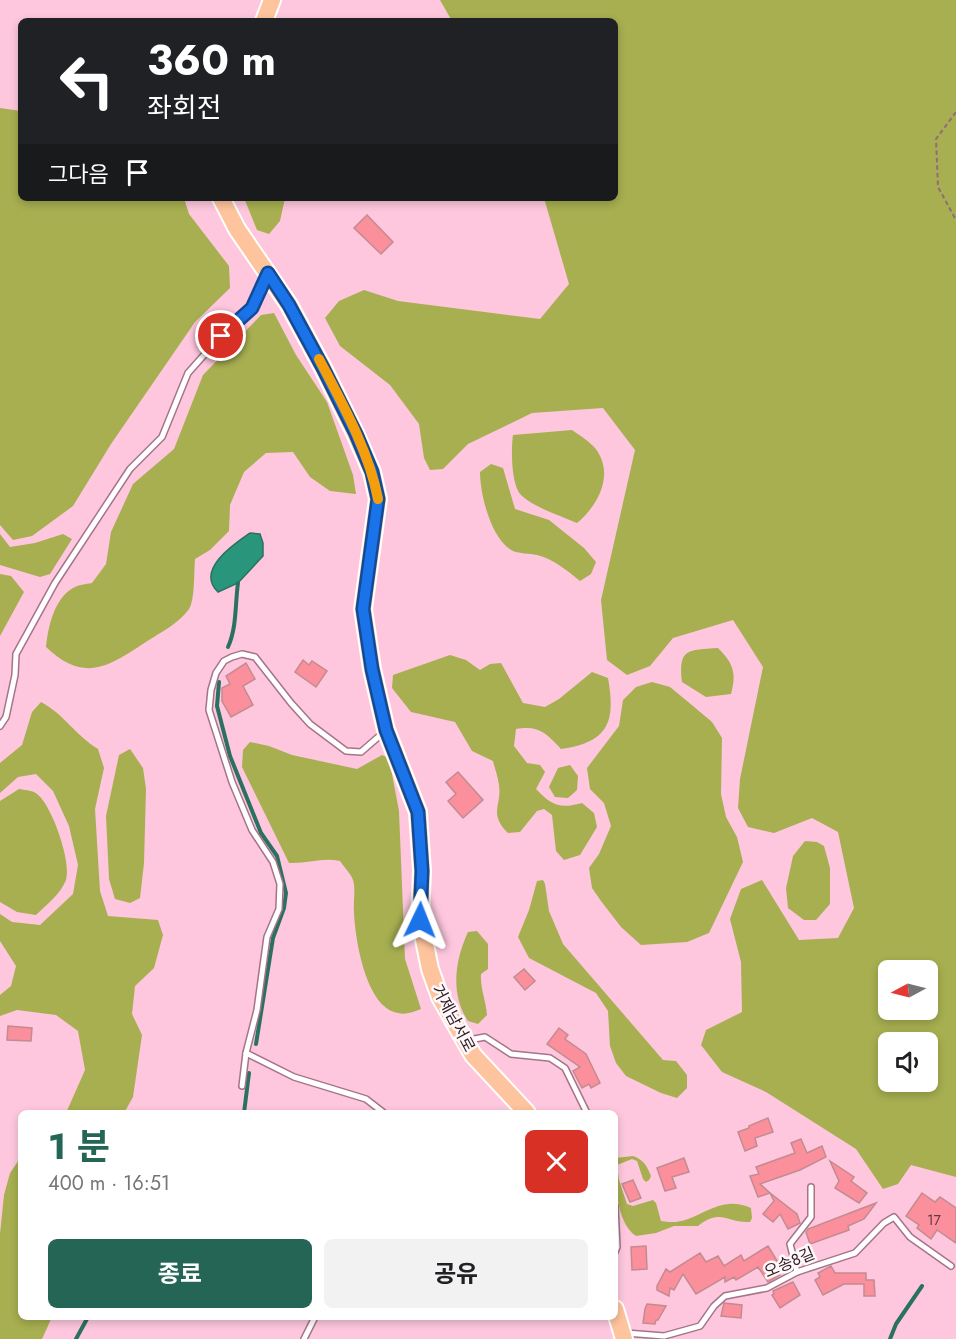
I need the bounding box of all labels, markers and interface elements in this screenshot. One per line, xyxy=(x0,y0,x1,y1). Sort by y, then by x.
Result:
text: 360 m xyxy=(147,30,276,91)
icon: left xyxy=(48,42,126,120)
text: 좌회전 xyxy=(147,88,222,127)
icon: arrive xyxy=(121,156,154,189)
text: 그다음 xyxy=(48,158,109,190)
pin xyxy=(195,310,246,361)
icon: arrive xyxy=(204,319,237,352)
position arrow xyxy=(388,888,452,952)
north arrow xyxy=(878,960,938,1020)
map controls xyxy=(878,960,938,1092)
street label: 거제남서로 xyxy=(426,980,481,1056)
button: sound xyxy=(878,1032,938,1092)
text: 1 분 xyxy=(48,1120,110,1172)
button: close xyxy=(525,1130,588,1193)
text: 400 m · 16:51 xyxy=(48,1169,170,1198)
house number: 17 xyxy=(927,1210,941,1230)
button: 종료 xyxy=(48,1239,312,1308)
button: 공유 xyxy=(324,1239,588,1308)
street label: 오송8길 xyxy=(760,1242,818,1283)

